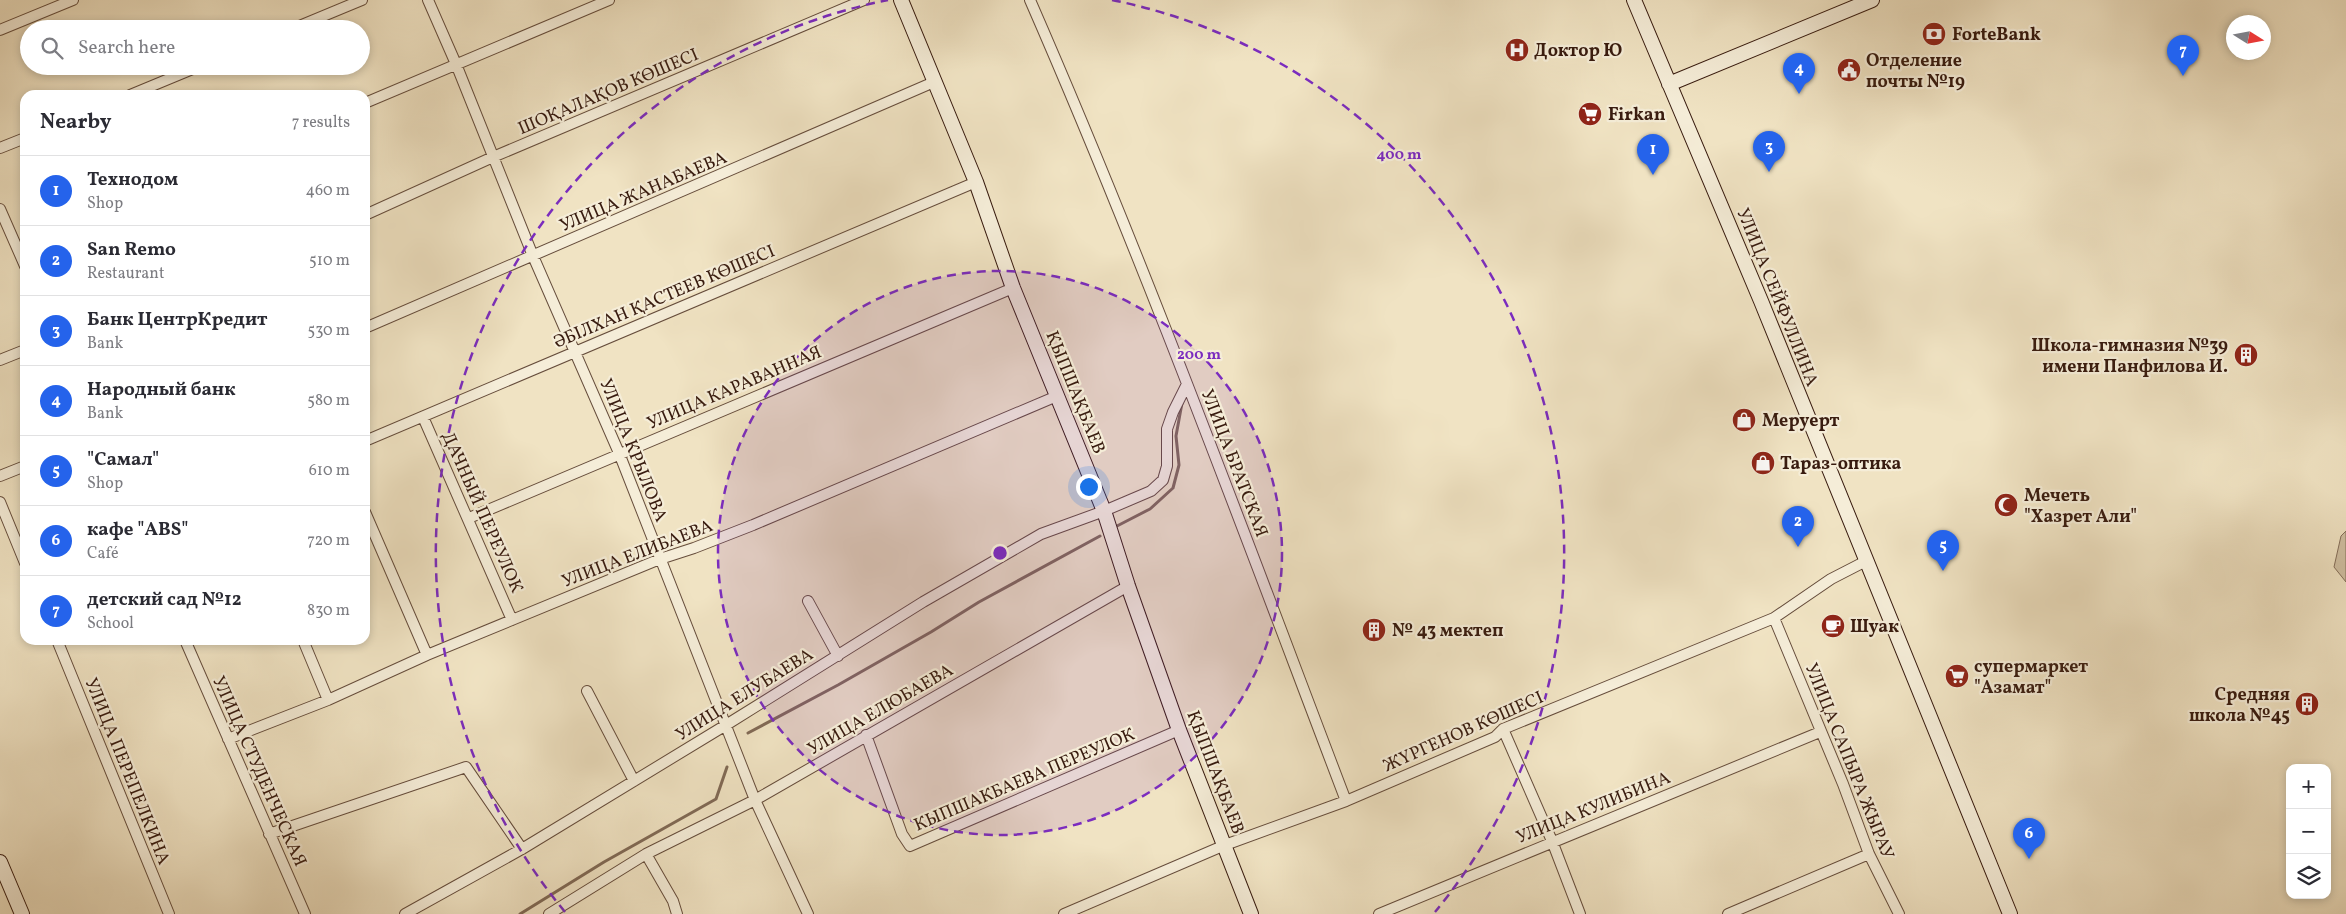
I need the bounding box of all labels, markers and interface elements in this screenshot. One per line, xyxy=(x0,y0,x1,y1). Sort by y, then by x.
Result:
north arrow xyxy=(2226,15,2271,60)
search box xyxy=(20,20,370,75)
bank icon: ForteBank xyxy=(1921,21,1947,47)
place label: ForteBank xyxy=(1952,23,2041,48)
icon: search xyxy=(38,34,66,62)
text: Search here xyxy=(78,35,175,61)
pin: 7 xyxy=(2167,35,2199,76)
hospital icon: Доктор Ю xyxy=(1504,37,1530,63)
place label: Доктор Ю xyxy=(1534,39,1622,64)
street label: ШОҚАЛАҚОВ КӨШЕСІ xyxy=(514,43,703,142)
place label: Отделение почты №19 xyxy=(1866,49,1965,95)
pin: 4 xyxy=(1783,53,1815,94)
public building icon: Отделение почты №19 xyxy=(1836,57,1862,83)
supermarket icon: Firkan xyxy=(1577,101,1603,127)
place label: Firkan xyxy=(1608,103,1666,128)
text: Nearby xyxy=(40,108,111,137)
text: 7 results xyxy=(292,112,350,134)
pin: 3 xyxy=(1753,131,1785,172)
pin: 1 xyxy=(1637,134,1669,175)
text: 400 m xyxy=(1377,145,1422,166)
street label: УЛИЦА ЖАНАБАЕВА xyxy=(556,146,731,239)
text: Технодом xyxy=(87,167,178,193)
text: 1 xyxy=(53,180,59,202)
text: 460 m xyxy=(306,180,350,202)
text: Shop xyxy=(87,193,123,215)
street label: УЛИЦА СЕЙФУЛЛИНА xyxy=(1729,205,1824,391)
text: San Remo xyxy=(87,237,176,263)
street label: ӘБІЛХАН ҚАСТЕЕВ КӨШЕСІ xyxy=(550,239,779,355)
text: 2 xyxy=(52,250,60,272)
text: 510 m xyxy=(309,250,350,272)
text: Restaurant xyxy=(87,263,165,285)
text: Банк ЦентрКредит xyxy=(87,307,267,333)
text: 3 xyxy=(52,320,60,342)
text: 530 m xyxy=(307,320,350,342)
street label: ҚЫПШАҚБАЕВ xyxy=(1039,327,1111,458)
text: Bank xyxy=(87,333,123,355)
place label: Школа-гимназия №39 имени Панфилова И. xyxy=(2031,334,2228,380)
street label: УЛИЦА КАРАВАННАЯ xyxy=(643,340,826,437)
building icon: Школа-гимназия №39 имени Панфилова И. xyxy=(2233,342,2259,368)
text: 200 m xyxy=(1177,345,1221,366)
street label: УЛИЦА КРЫЛОВА xyxy=(592,375,673,526)
text: Народный банк xyxy=(87,377,236,403)
street label: УЛИЦА БРАТСКАЯ xyxy=(1194,386,1273,541)
text: 4 xyxy=(51,390,61,412)
text: 580 m xyxy=(307,390,350,412)
text: Bank xyxy=(87,403,123,425)
shop icon: Меруерт xyxy=(1731,407,1757,433)
place label: Меруерт xyxy=(1762,409,1839,434)
street label: ДАЧНЫЙ ПЕРЕУЛОК xyxy=(435,428,528,597)
text: "Самал" xyxy=(87,447,159,473)
shop icon: Тараз-оптика xyxy=(1750,450,1776,476)
place label: Тараз-оптика xyxy=(1780,452,1902,477)
text: 5 xyxy=(52,460,60,482)
text: 610 m xyxy=(309,460,350,482)
text: Shop xyxy=(87,473,123,495)
your location xyxy=(1076,474,1102,500)
place label: Мечеть "Хазрет Али" xyxy=(2024,484,2137,530)
mosque icon: Мечеть "Хазрет Али" xyxy=(1993,492,2019,518)
pin: 2 xyxy=(1782,506,1814,547)
street label: УЛИЦА ЕЛИБАЕВА xyxy=(558,514,717,595)
text: кафе "ABS" xyxy=(87,517,188,543)
text: 6 xyxy=(52,530,60,552)
text: 720 m xyxy=(307,530,350,552)
pin: 5 xyxy=(1927,530,1959,571)
text: Café xyxy=(87,543,118,565)
centre of rings xyxy=(991,544,1009,562)
text: детский сад №12 xyxy=(87,587,242,613)
text: 7 xyxy=(52,600,60,622)
text: 830 m xyxy=(307,600,350,622)
text: School xyxy=(87,613,134,635)
cafe icon: Шуак xyxy=(1820,613,1846,639)
place label: Шуак xyxy=(1850,615,1899,640)
building icon: № 43 мектеп xyxy=(1361,617,1387,643)
place label: № 43 мектеп xyxy=(1392,619,1504,644)
street label: УЛИЦА ЕЛУБАЕВА xyxy=(671,643,819,748)
place label: супермаркет "Азамат" xyxy=(1974,655,2088,701)
street label: УЛИЦА ЕЛЮБАЕВА xyxy=(803,658,959,762)
street label: УЛИЦА САПЫРА ЖЫРАУ xyxy=(1798,660,1900,864)
supermarket icon: супермаркет "Азамат" xyxy=(1944,663,1970,689)
street label: УЛИЦА СТУДЕНЧЕСКАЯ xyxy=(205,672,312,871)
street label: УЛИЦА ПЕРЕПЕЛКИНА xyxy=(78,674,176,869)
place label: Средняя школа №45 xyxy=(2189,683,2290,729)
street label: ЖҮРГЕНОВ КӨШЕСІ xyxy=(1379,686,1548,779)
building icon: Средняя школа №45 xyxy=(2294,691,2320,717)
street label: ҚЫПШАҚБАЕВ xyxy=(1180,707,1250,838)
street label: КЫПШАКБАЕВА ПЕРЕУЛОК xyxy=(910,722,1139,838)
map controls xyxy=(2286,764,2331,899)
button: + xyxy=(2286,764,2331,809)
street label: УЛИЦА КУЛИБИНА xyxy=(1513,766,1675,851)
button: − xyxy=(2286,809,2331,854)
pin: 6 xyxy=(2013,818,2045,859)
button: layers xyxy=(2286,854,2331,899)

